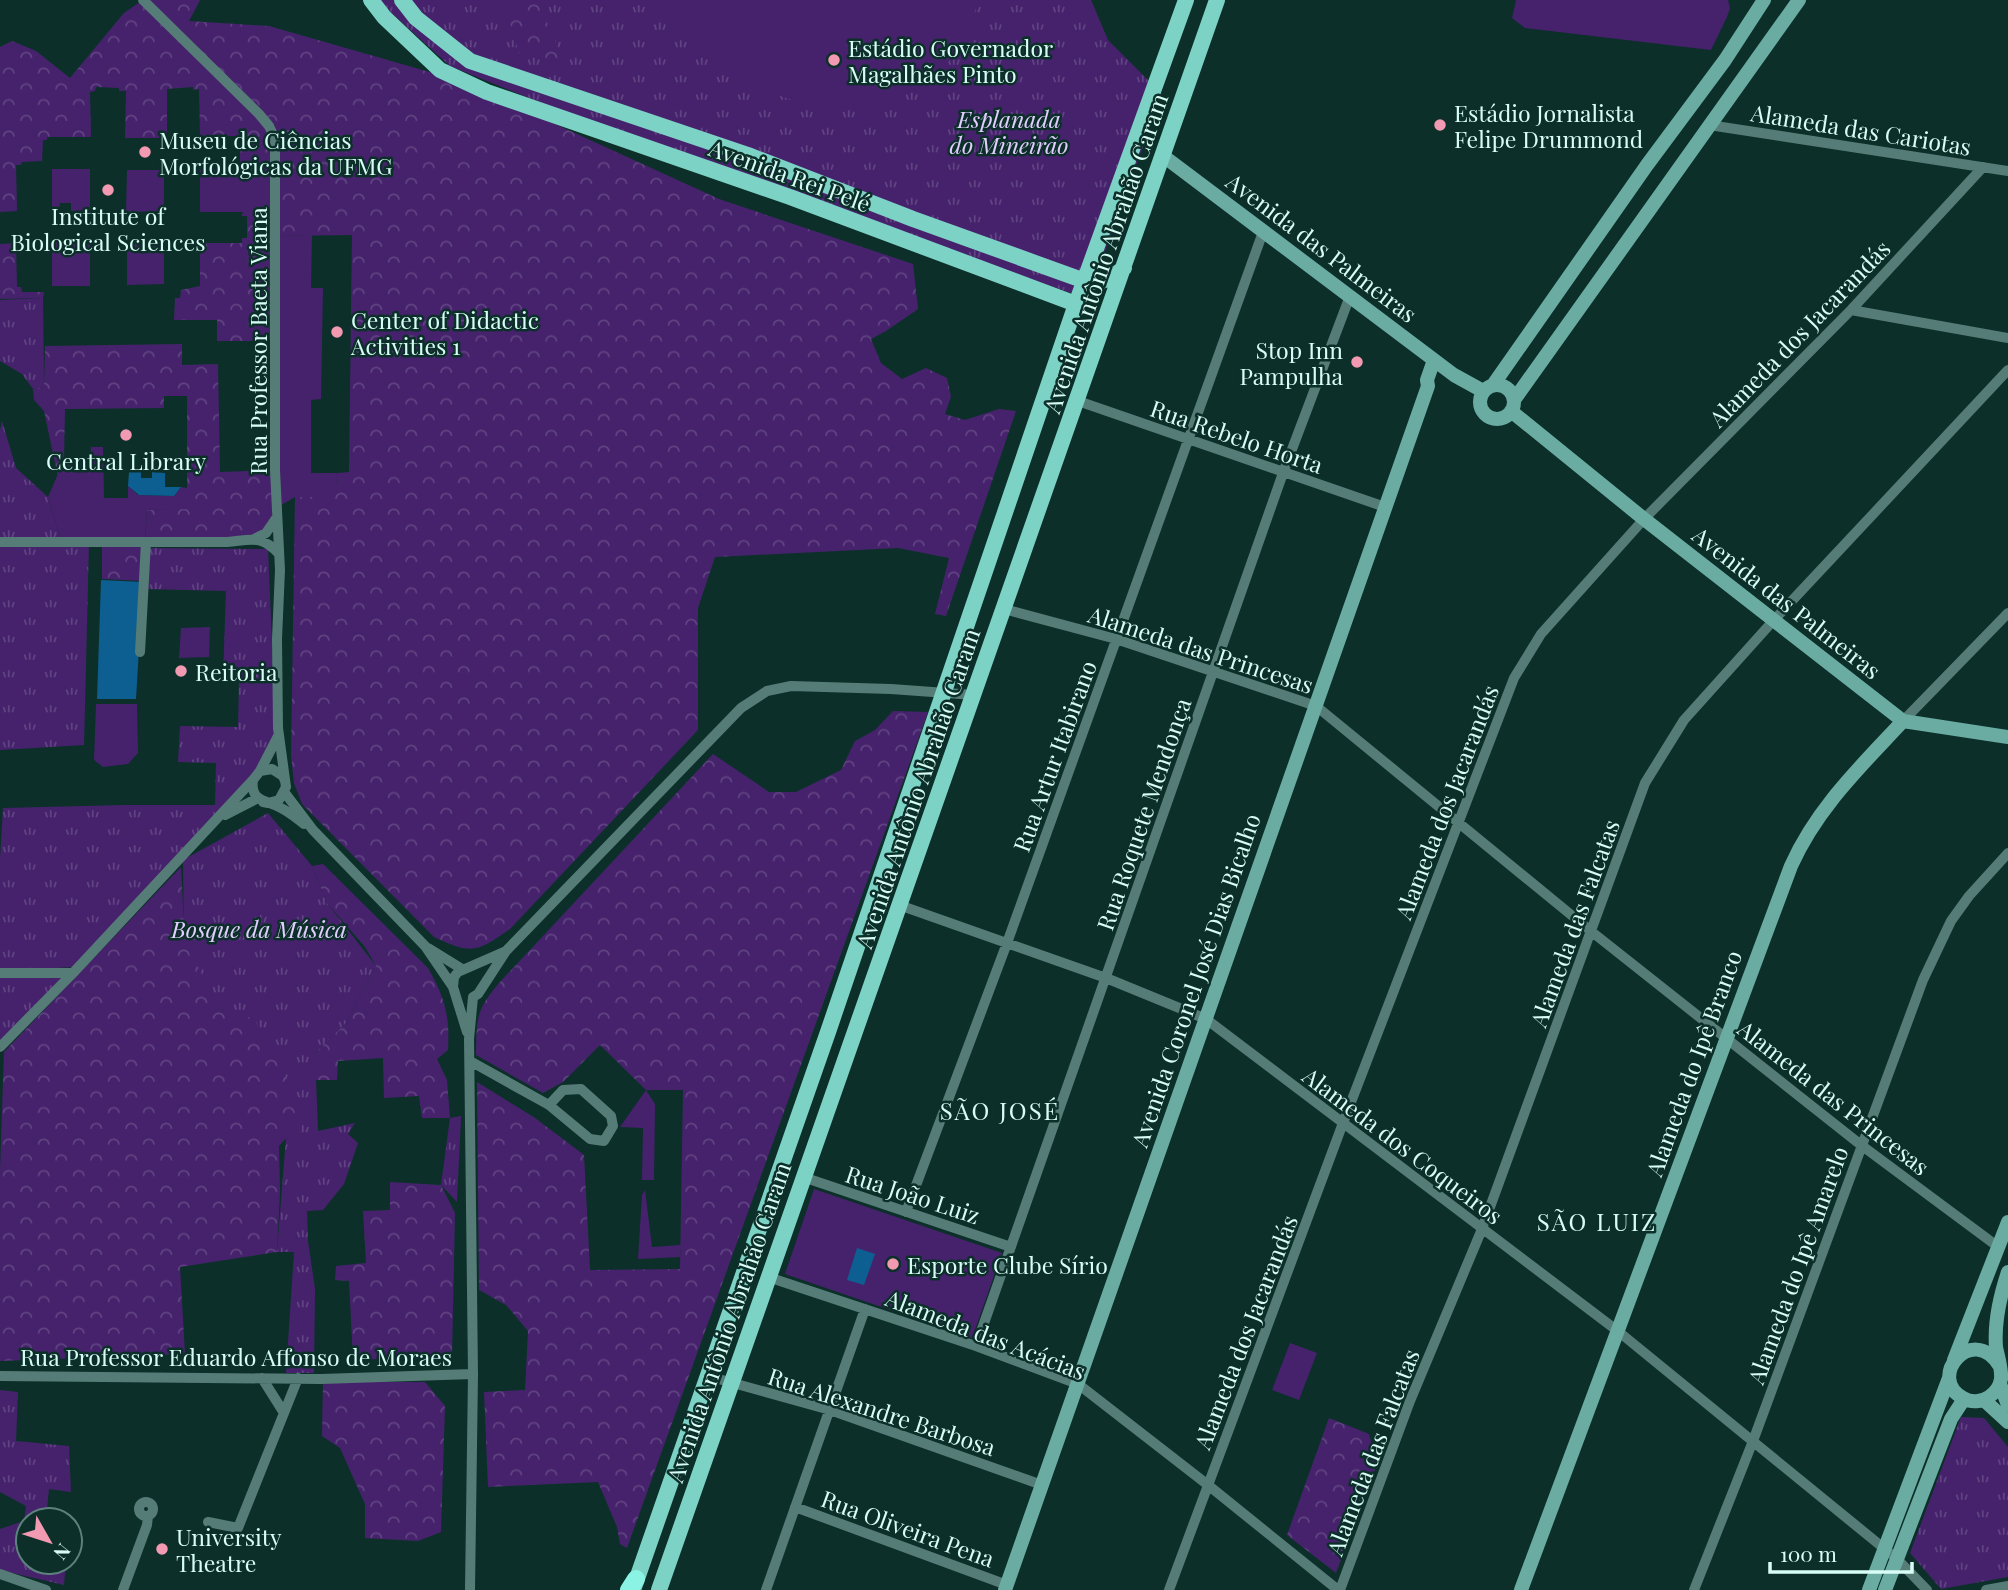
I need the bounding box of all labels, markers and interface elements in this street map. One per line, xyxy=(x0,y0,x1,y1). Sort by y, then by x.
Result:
place label: Estádio Governador Magalhães Pinto xyxy=(848,32,1053,89)
marker: Estádio Governador Magalhães Pinto xyxy=(826,52,842,68)
street label: Avenida Antônio Abrahão Caram xyxy=(1035,89,1175,418)
street label: Alameda das Cariotas xyxy=(1748,96,1973,162)
place label: Estádio Jornalista Felipe Drummond xyxy=(1454,97,1643,154)
park label: Esplanada do Mineirão xyxy=(950,103,1068,160)
marker: Estádio Jornalista Felipe Drummond xyxy=(1432,117,1448,133)
place label: Museu de Ciências Morfológicas da UFMG xyxy=(159,124,393,181)
street label: Avenida Rei Pelé xyxy=(704,131,875,219)
marker: Museu de Ciências Morfológicas da UFMG xyxy=(137,144,153,160)
street label: Avenida das Palmeiras xyxy=(1220,165,1424,329)
marker: Institute of Biological Sciences xyxy=(100,182,116,198)
place label: Institute of Biological Sciences xyxy=(11,200,205,257)
street label: Rua Professor Baeta Viana xyxy=(242,207,273,475)
street label: Alameda dos Jacarandás xyxy=(1701,233,1896,434)
place label: Center of Didactic Activities 1 xyxy=(350,304,539,361)
marker: Center of Didactic Activities 1 xyxy=(329,324,345,340)
place label: Stop Inn Pampulha xyxy=(1240,334,1344,391)
marker: Stop Inn Pampulha xyxy=(1349,354,1365,370)
street label: Rua Rebelo Horta xyxy=(1147,392,1328,480)
marker: Central Library xyxy=(118,427,134,443)
place label: Central Library xyxy=(46,445,206,476)
street label: Avenida das Palmeiras xyxy=(1686,518,1887,685)
street label: Alameda das Princesas xyxy=(1084,598,1317,700)
street label: Avenida Antônio Abrahão Caram xyxy=(847,624,987,953)
place label: Reitoria xyxy=(195,656,278,687)
street label: Rua Artur Itabirano xyxy=(1005,656,1103,856)
marker: Reitoria xyxy=(173,663,189,679)
street label: Alameda dos Jacarandás xyxy=(1387,680,1505,924)
street label: Rua Roquete Mendonça xyxy=(1089,693,1197,934)
street label: Avenida Coronel José Dias Bicalho xyxy=(1123,809,1267,1152)
street label: Alameda das Falcatas xyxy=(1522,815,1626,1032)
park label: Bosque da Música xyxy=(170,913,347,944)
street label: Alameda do Ipê Branco xyxy=(1637,946,1748,1181)
street label: Alameda das Princesas xyxy=(1731,1012,1936,1181)
street label: Alameda dos Coqueiros xyxy=(1296,1059,1509,1230)
district label: SÃO JOSÉ xyxy=(940,1094,1060,1126)
street label: Alameda do Ipê Amarelo xyxy=(1739,1142,1854,1389)
street label: Avenida Antônio Abrahão Caram xyxy=(658,1158,798,1487)
street label: Rua João Luiz xyxy=(842,1158,984,1230)
district label: SÃO LUIZ xyxy=(1537,1205,1657,1237)
street label: Alameda dos Jacarandás xyxy=(1186,1210,1304,1454)
place label: Esporte Clube Sírio xyxy=(907,1249,1108,1280)
marker: Esporte Clube Sírio xyxy=(885,1256,901,1272)
street label: Alameda das Acácias xyxy=(881,1281,1090,1386)
street label: Rua Professor Eduardo Affonso de Moraes xyxy=(20,1341,452,1372)
street label: Alameda das Falcatas xyxy=(1318,1344,1426,1561)
street label: Rua Alexandre Barbosa xyxy=(765,1360,1000,1463)
street label: Rua Oliveira Pena xyxy=(817,1482,999,1574)
north arrow xyxy=(14,1506,84,1576)
place label: University Theatre xyxy=(176,1521,282,1578)
scale bar xyxy=(1770,1530,1912,1574)
text: N xyxy=(48,1539,77,1566)
text: 100 m xyxy=(1780,1539,1837,1567)
marker: University Theatre xyxy=(154,1541,170,1557)

